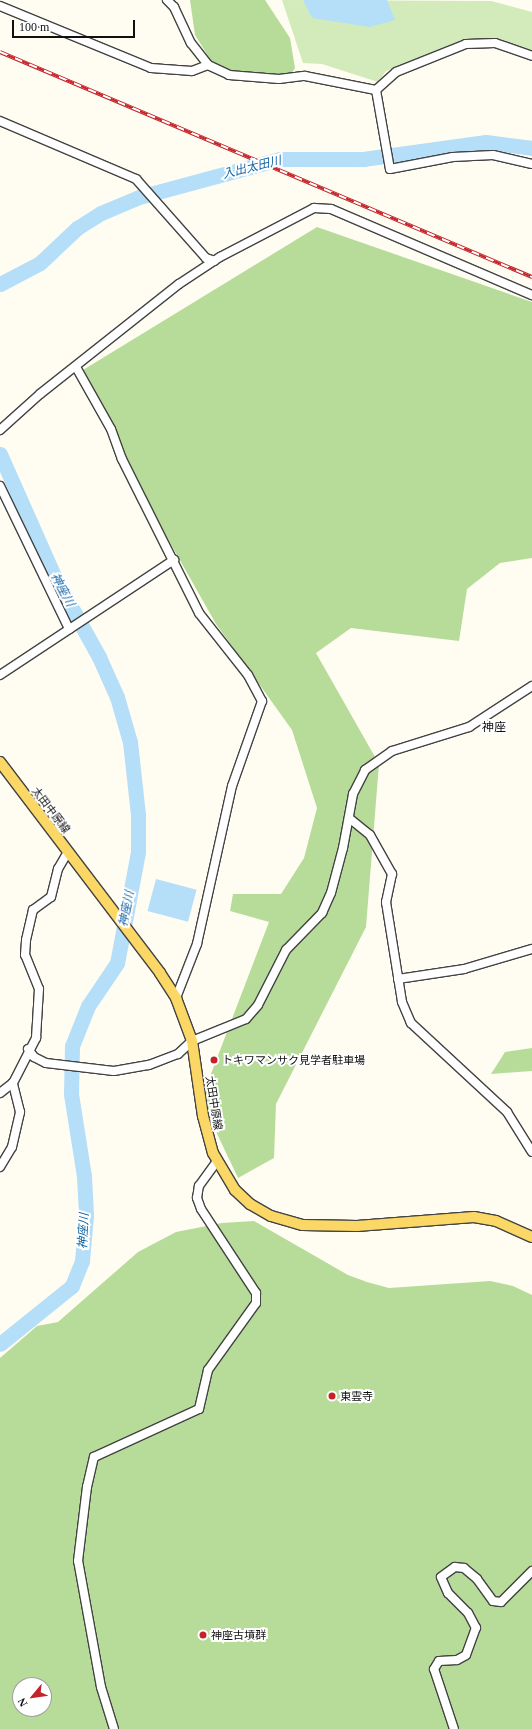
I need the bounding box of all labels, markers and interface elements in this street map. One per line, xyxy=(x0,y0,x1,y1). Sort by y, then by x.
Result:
scale bar xyxy=(14,12,137,38)
text: 100 m xyxy=(19,20,49,34)
water label: 入出太田川 xyxy=(221,154,283,182)
water label: 神座川 xyxy=(47,571,77,609)
district label: 神座 xyxy=(482,721,506,735)
street label: 太田中原線 xyxy=(29,784,73,836)
water label: 神座川 xyxy=(116,890,138,928)
place label: トキワマンサク見学者駐車場 xyxy=(222,1053,365,1067)
marker: トキワマンサク見学者駐車場 xyxy=(209,1055,219,1065)
street label: 太田中原線 xyxy=(203,1075,225,1131)
water label: 神座川 xyxy=(76,1213,92,1249)
place label: 東雲寺 xyxy=(340,1389,373,1403)
marker: 東雲寺 xyxy=(327,1391,337,1401)
place label: 神座古墳群 xyxy=(211,1628,266,1642)
marker: 神座古墳群 xyxy=(198,1630,208,1640)
north arrow xyxy=(12,1677,52,1717)
text: N xyxy=(15,1696,30,1709)

